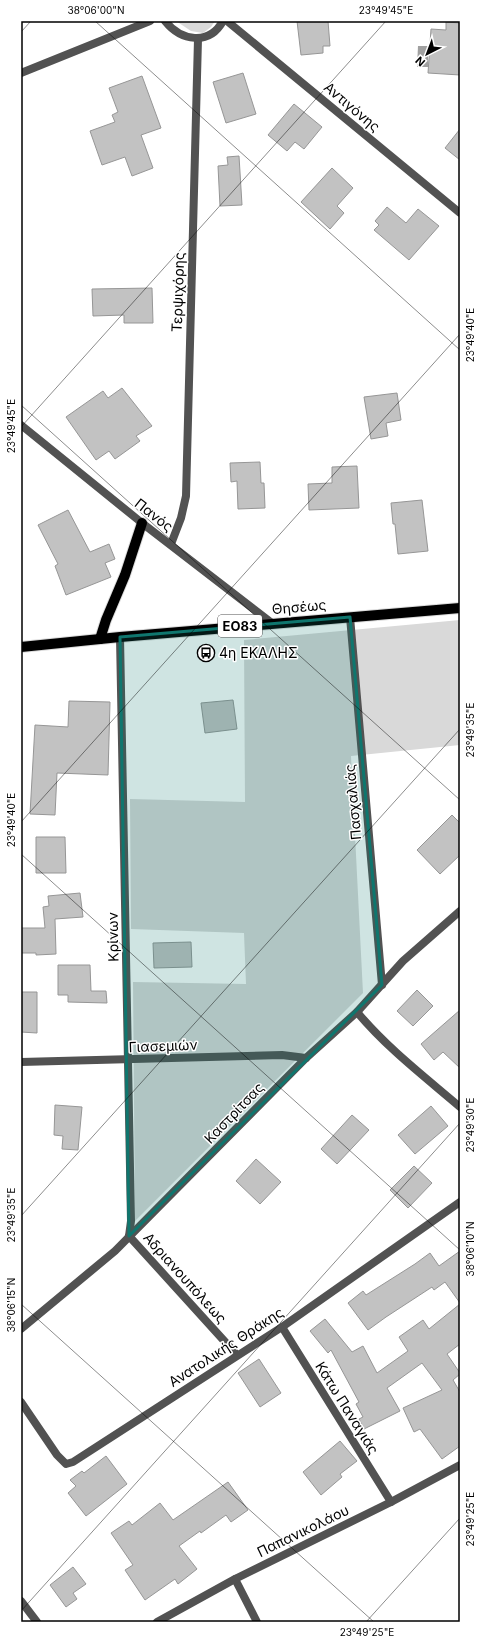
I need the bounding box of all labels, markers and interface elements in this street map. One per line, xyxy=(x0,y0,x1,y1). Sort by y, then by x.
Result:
text: 38°06'00"N xyxy=(67,4,125,16)
text: 23°49'45"E xyxy=(359,4,413,16)
north arrow xyxy=(407,34,447,74)
text: N xyxy=(413,53,428,69)
street label: Αντιγόνης xyxy=(321,78,384,135)
street label: Τερψιχόρης xyxy=(168,252,187,332)
text: 23°49'40"E xyxy=(464,308,476,362)
text: 23°49'45"E xyxy=(5,399,17,453)
street label: Πανός xyxy=(132,494,177,535)
street label: Θησέως xyxy=(271,596,327,617)
road number: ΕΟ83 xyxy=(218,615,262,637)
bus stop icon: 4η ΕΚΑΛΗΣ xyxy=(196,643,216,663)
place label: 4η ΕΚΑΛΗΣ xyxy=(219,644,298,661)
text: 23°49'35"E xyxy=(464,703,476,757)
street label: Πασχαλιάς xyxy=(341,763,364,841)
text: 23°49'40"E xyxy=(5,793,17,847)
street label: Κρίνων xyxy=(104,912,121,962)
street label: Γιασεμιών xyxy=(128,1036,198,1055)
street label: Καστρίτσας xyxy=(200,1079,267,1147)
text: 23°49'30"E xyxy=(464,1097,476,1153)
text: 23°49'35"E xyxy=(5,1188,17,1242)
text: 38°06'10"N xyxy=(464,1222,476,1276)
street label: Αδριανουπόλεως xyxy=(140,1229,231,1327)
text: 38°06'15"N xyxy=(5,1278,17,1332)
street label: Ανατολικής Θράκης xyxy=(165,1303,286,1390)
street label: Κάτω Παναγιάς xyxy=(312,1358,383,1457)
text: 23°49'25"E xyxy=(464,1492,476,1546)
street label: Παπανικολάου xyxy=(254,1501,351,1560)
text: 23°49'25"E xyxy=(340,1626,394,1638)

